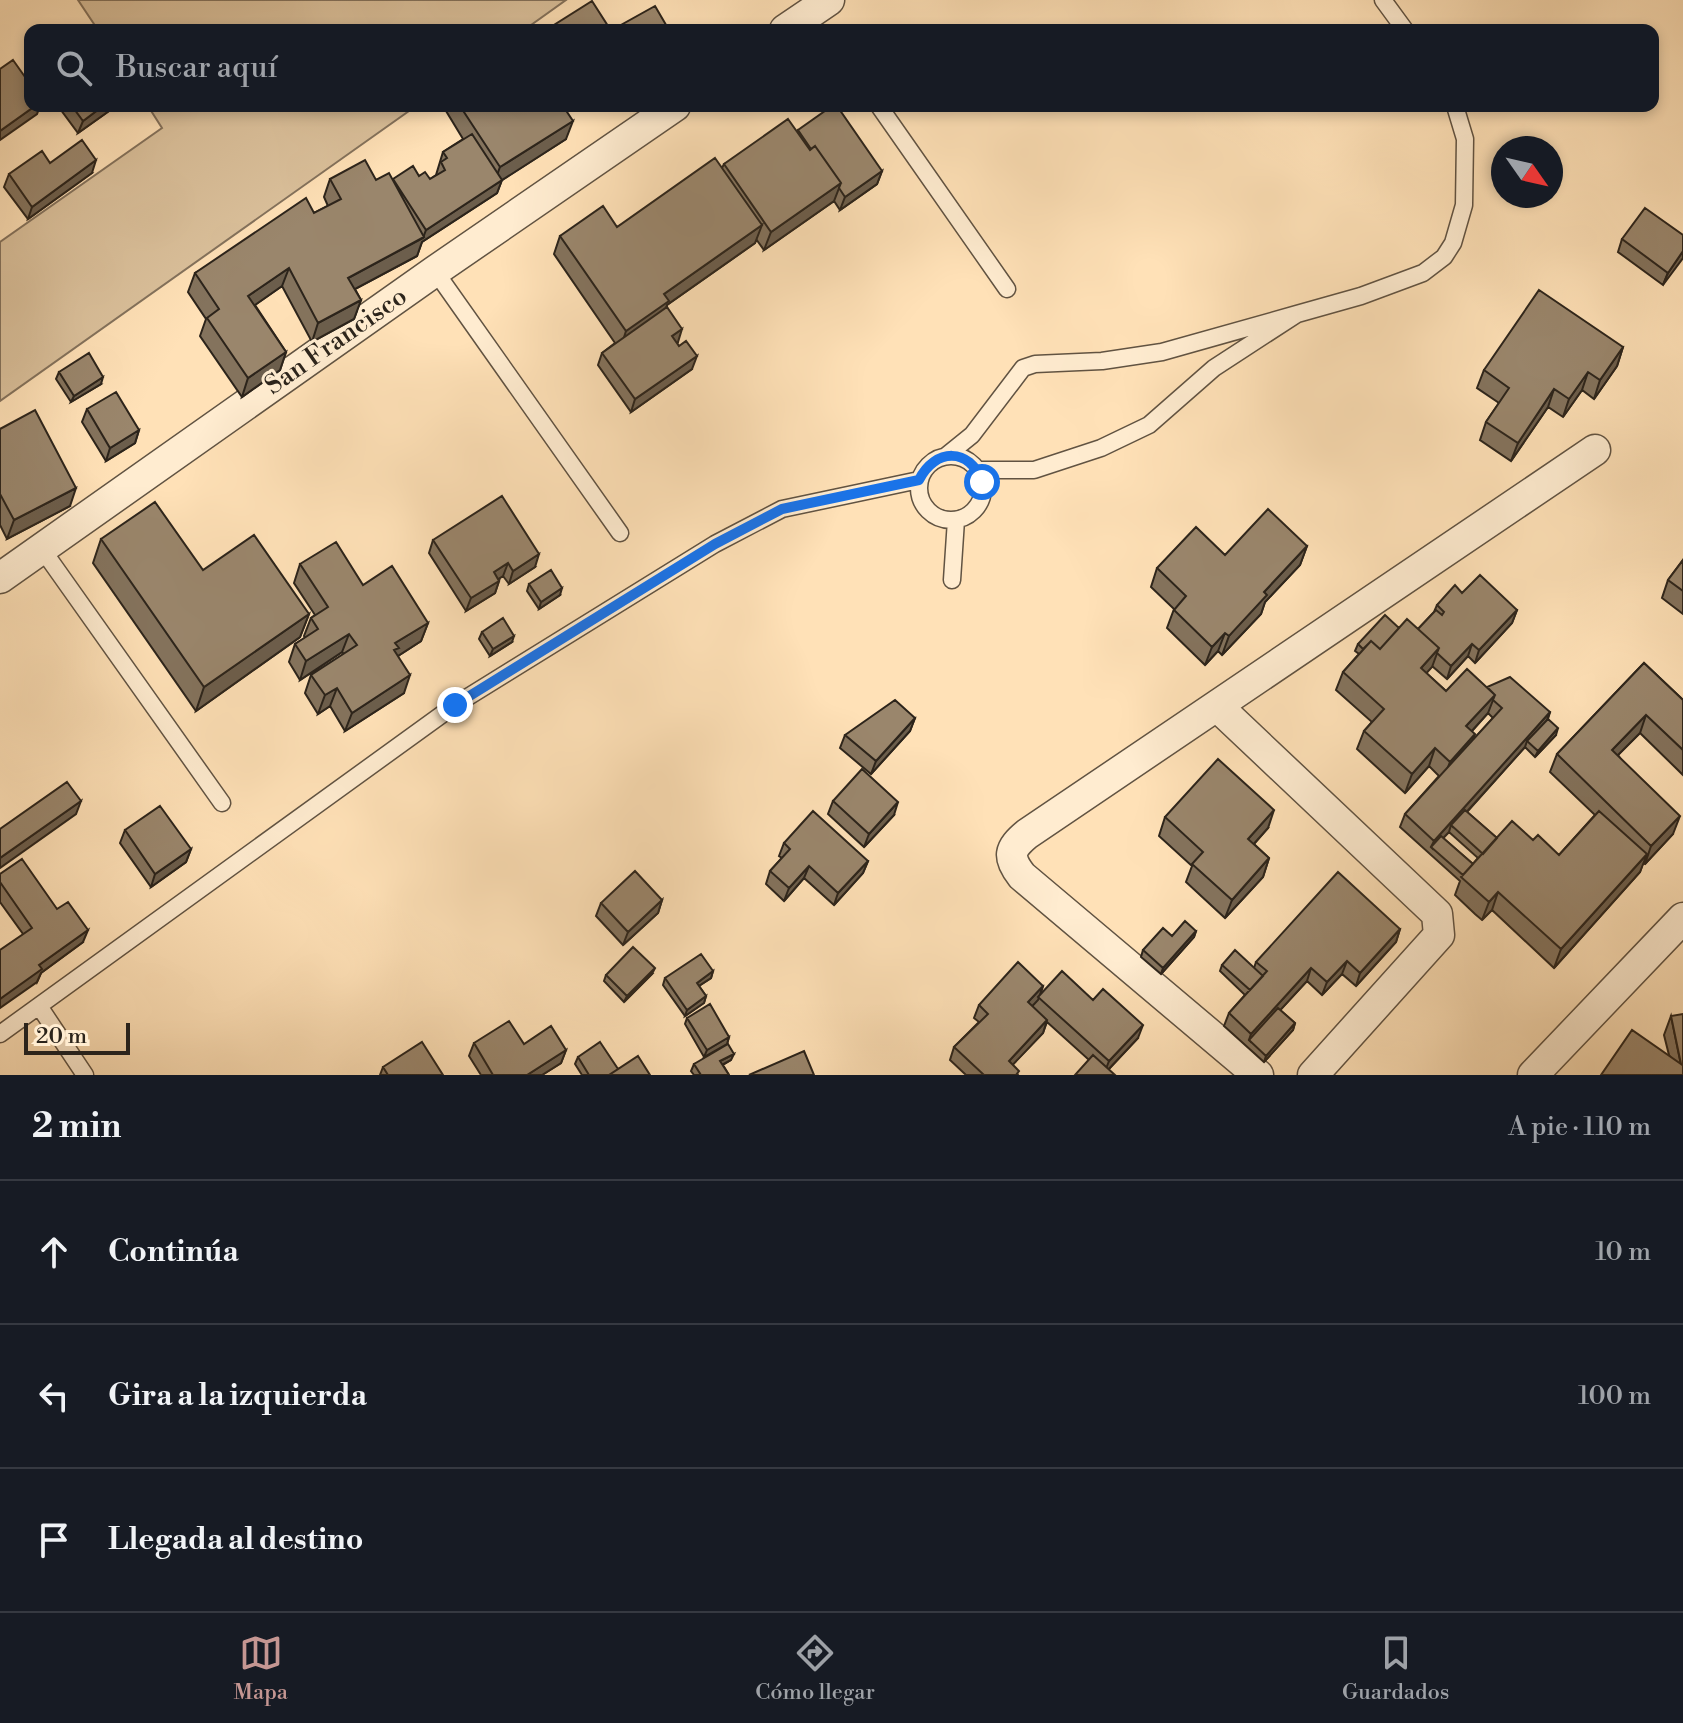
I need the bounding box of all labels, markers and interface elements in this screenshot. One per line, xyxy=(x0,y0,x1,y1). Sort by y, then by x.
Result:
search box xyxy=(24,24,1659,112)
icon: search xyxy=(52,46,96,90)
text: Buscar aquí xyxy=(116,49,278,87)
north arrow xyxy=(1491,136,1563,208)
street label: San Francisco xyxy=(259,280,413,402)
route start xyxy=(964,464,1000,500)
route end xyxy=(437,687,473,723)
scale bar xyxy=(24,1019,130,1055)
text: 20 m xyxy=(36,1023,87,1050)
text: 2 min xyxy=(32,1106,121,1148)
text: A pie · 110 m xyxy=(1508,1111,1651,1143)
icon: ahead xyxy=(32,1230,76,1274)
text: Continúa xyxy=(108,1233,239,1271)
text: 10 m xyxy=(1595,1236,1651,1268)
icon: left xyxy=(32,1374,76,1418)
text: Gira a la izquierda xyxy=(108,1377,367,1415)
text: 100 m xyxy=(1578,1380,1651,1412)
icon: arrive xyxy=(32,1518,76,1562)
text: Llegada al destino xyxy=(108,1521,363,1559)
tab: Mapa xyxy=(234,1631,288,1706)
tab: Cómo llegar xyxy=(755,1631,875,1706)
tab: Guardados xyxy=(1342,1631,1449,1706)

